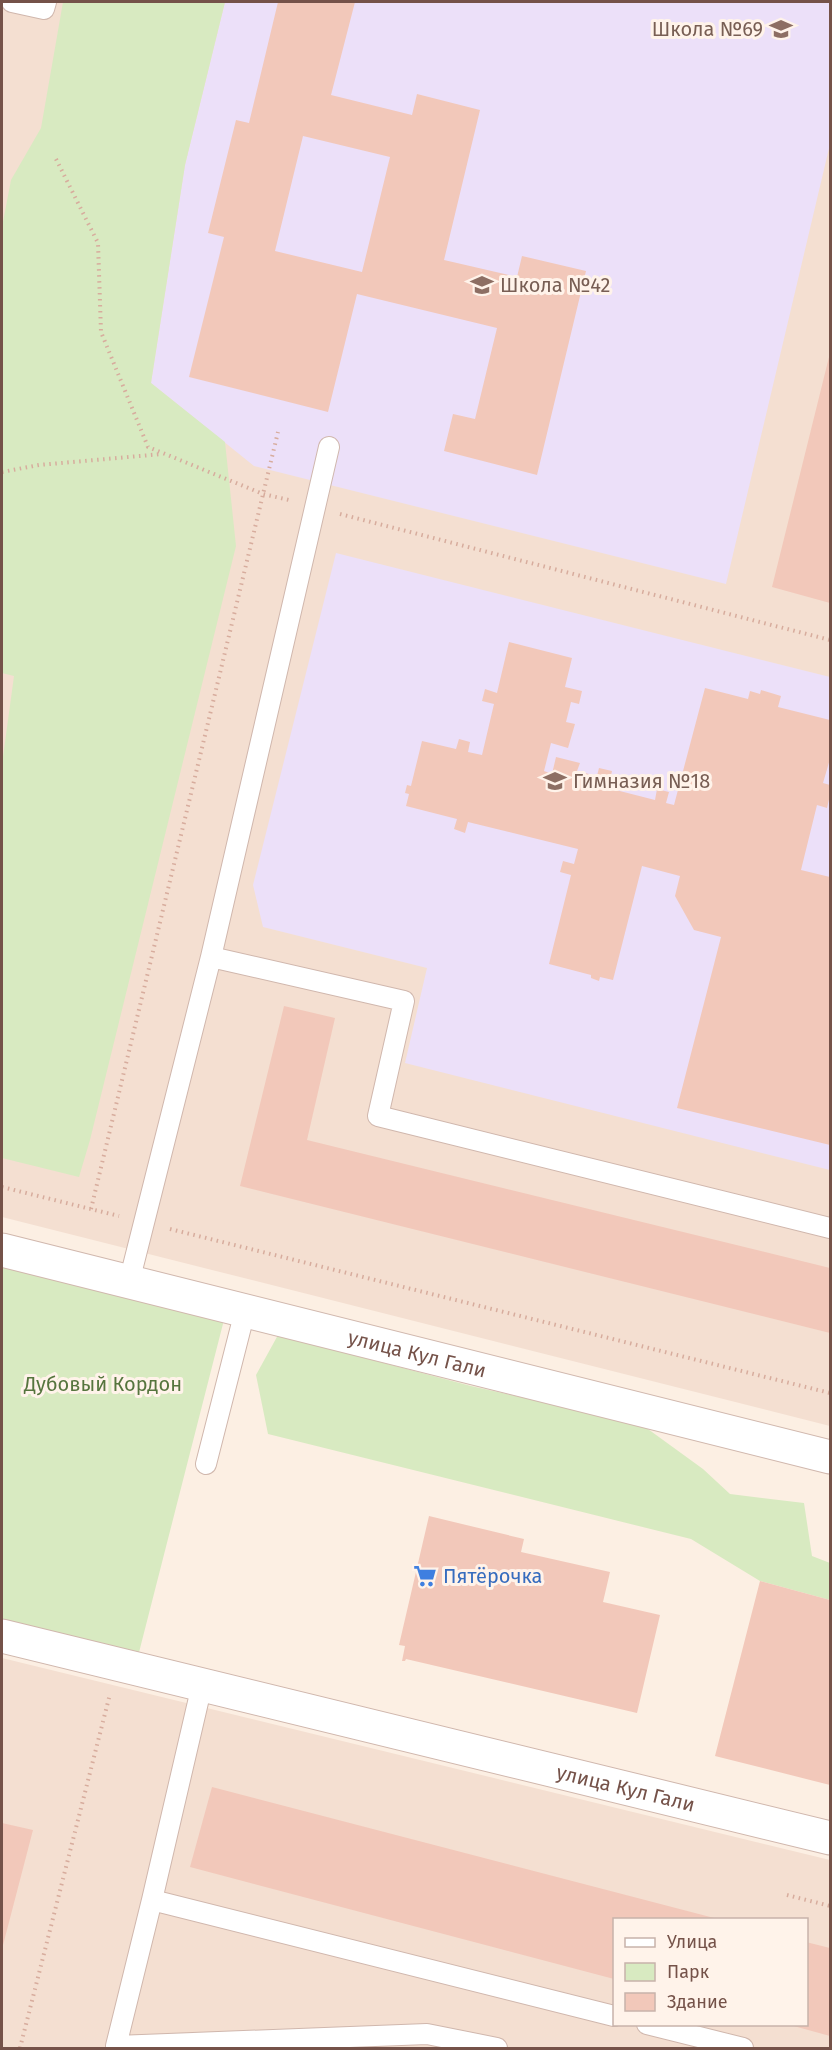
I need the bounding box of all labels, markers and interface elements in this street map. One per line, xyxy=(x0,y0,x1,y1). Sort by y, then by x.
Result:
school or university icon: Школа №69 xyxy=(768,16,794,42)
place label: Школа №69 xyxy=(652,17,763,41)
school or university icon: Школа №42 xyxy=(469,272,495,298)
place label: Школа №42 xyxy=(500,273,610,297)
school or university icon: Гимназия №18 xyxy=(542,768,568,794)
place label: Гимназия №18 xyxy=(573,769,710,793)
street label: улица Кул Гали xyxy=(346,1325,489,1383)
park label: Дубовый Кордон xyxy=(23,1372,182,1396)
supermarket icon: Пятёрочка xyxy=(412,1563,438,1589)
place label: Пятёрочка xyxy=(443,1564,543,1588)
street label: улица Кул Гали xyxy=(554,1760,697,1817)
legend xyxy=(613,1918,808,2026)
text: Улица xyxy=(667,1931,717,1953)
text: Парк xyxy=(667,1961,710,1983)
text: Здание xyxy=(667,1991,728,2013)

